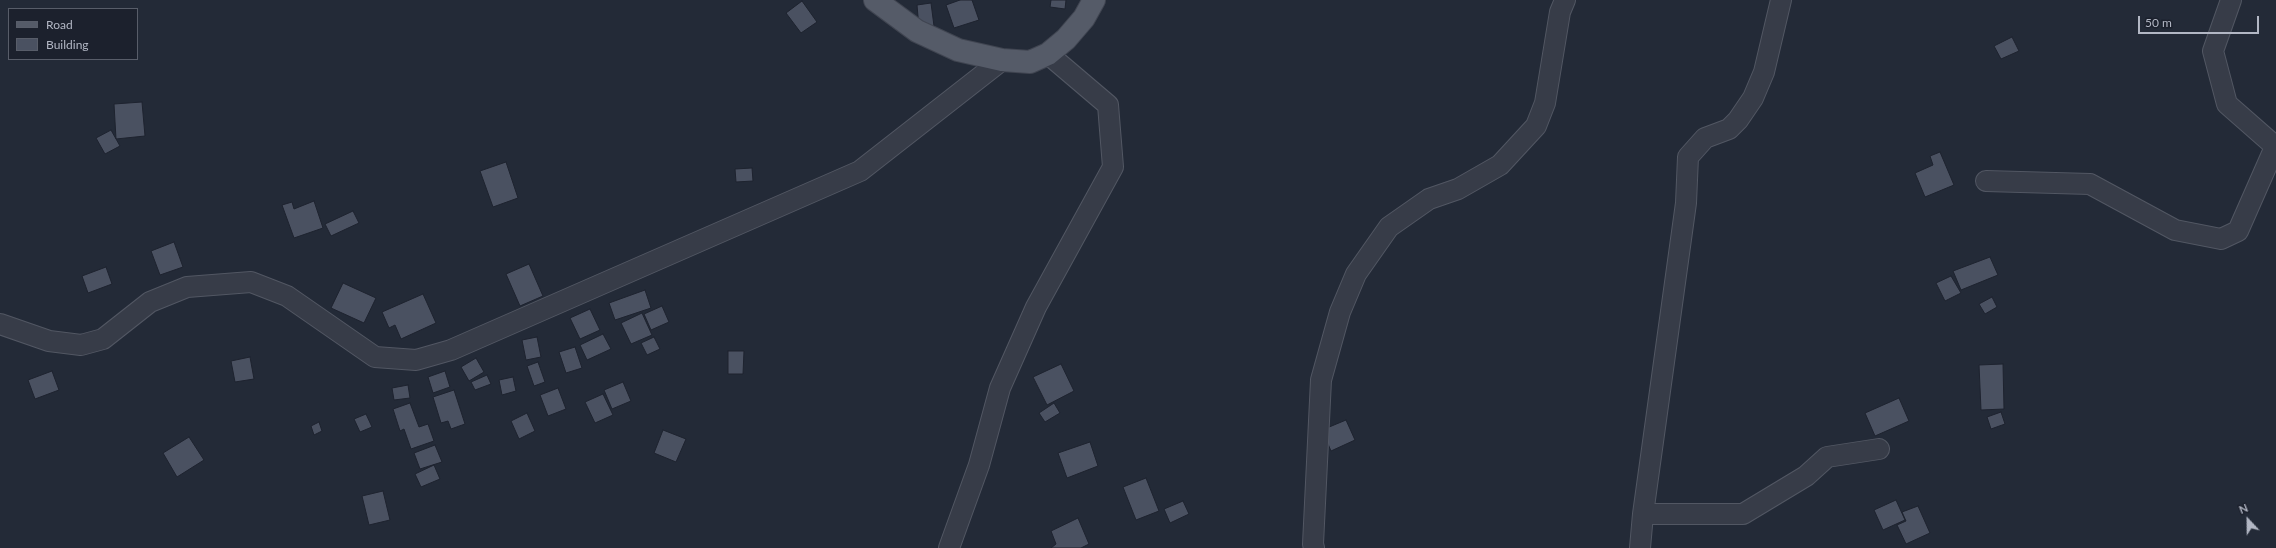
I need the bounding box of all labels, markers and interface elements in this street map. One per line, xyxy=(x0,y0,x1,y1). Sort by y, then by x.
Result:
legend xyxy=(8,8,138,60)
scale bar xyxy=(2140,8,2261,34)
text: 50 m xyxy=(2145,15,2172,30)
text: Road xyxy=(46,17,73,32)
text: Building xyxy=(46,37,89,52)
north arrow xyxy=(2228,500,2268,540)
text: N xyxy=(2237,501,2250,516)

